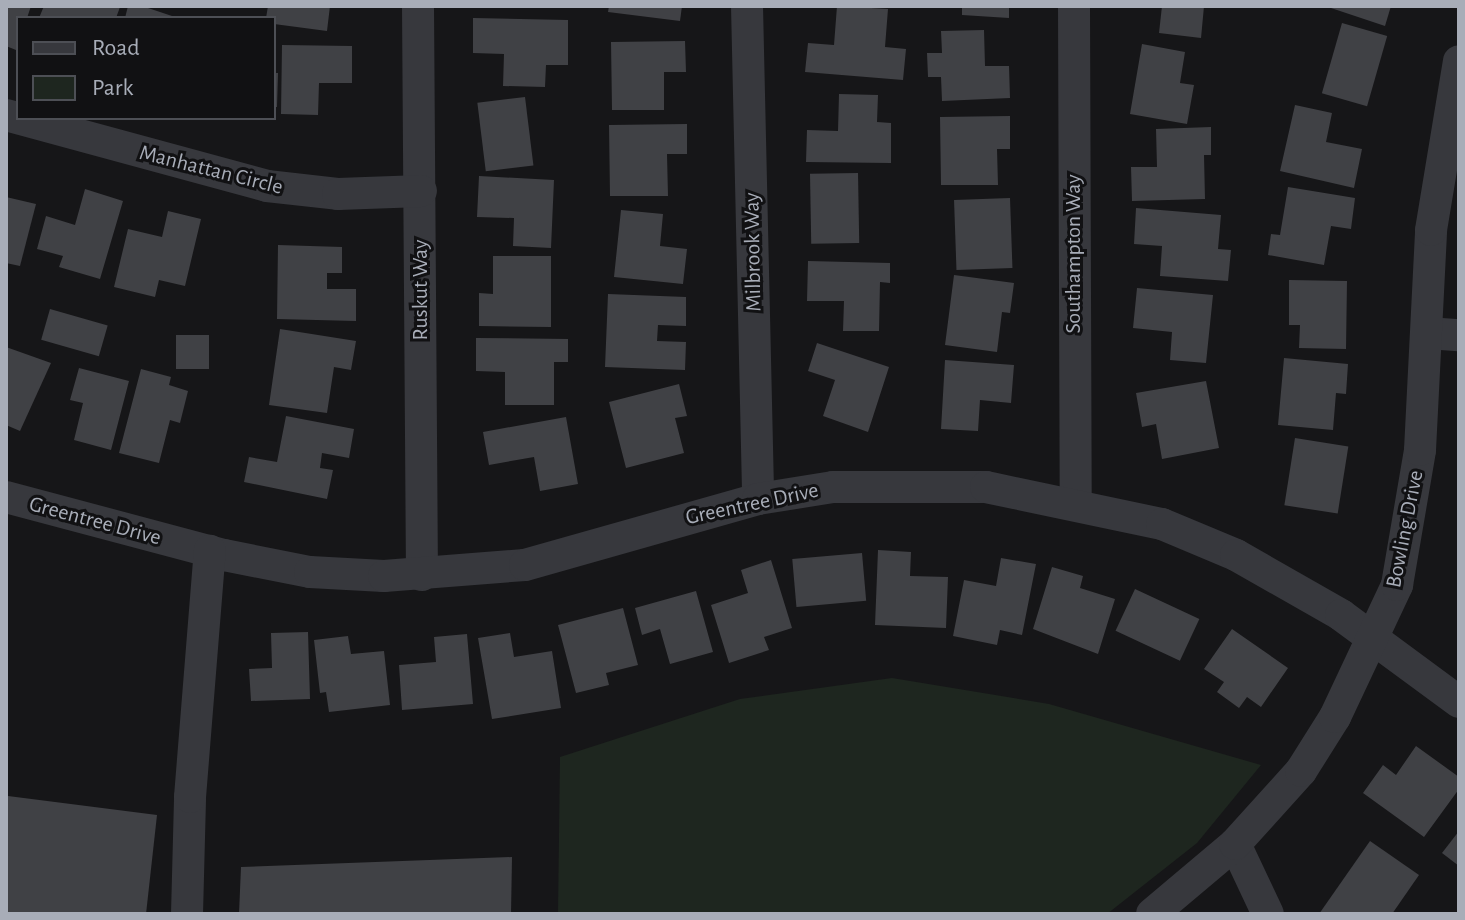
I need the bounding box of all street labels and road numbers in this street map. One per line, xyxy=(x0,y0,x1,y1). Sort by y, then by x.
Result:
street label: Manhattan Circle xyxy=(137,139,285,201)
street label: Southampton Way xyxy=(1061,174,1087,334)
street label: Milbrook Way xyxy=(739,192,767,312)
street label: Ruskut Way xyxy=(408,240,434,340)
street label: Bowling Drive xyxy=(1381,468,1429,590)
street label: Greentree Drive xyxy=(683,477,821,531)
street label: Greentree Drive xyxy=(26,491,164,551)

